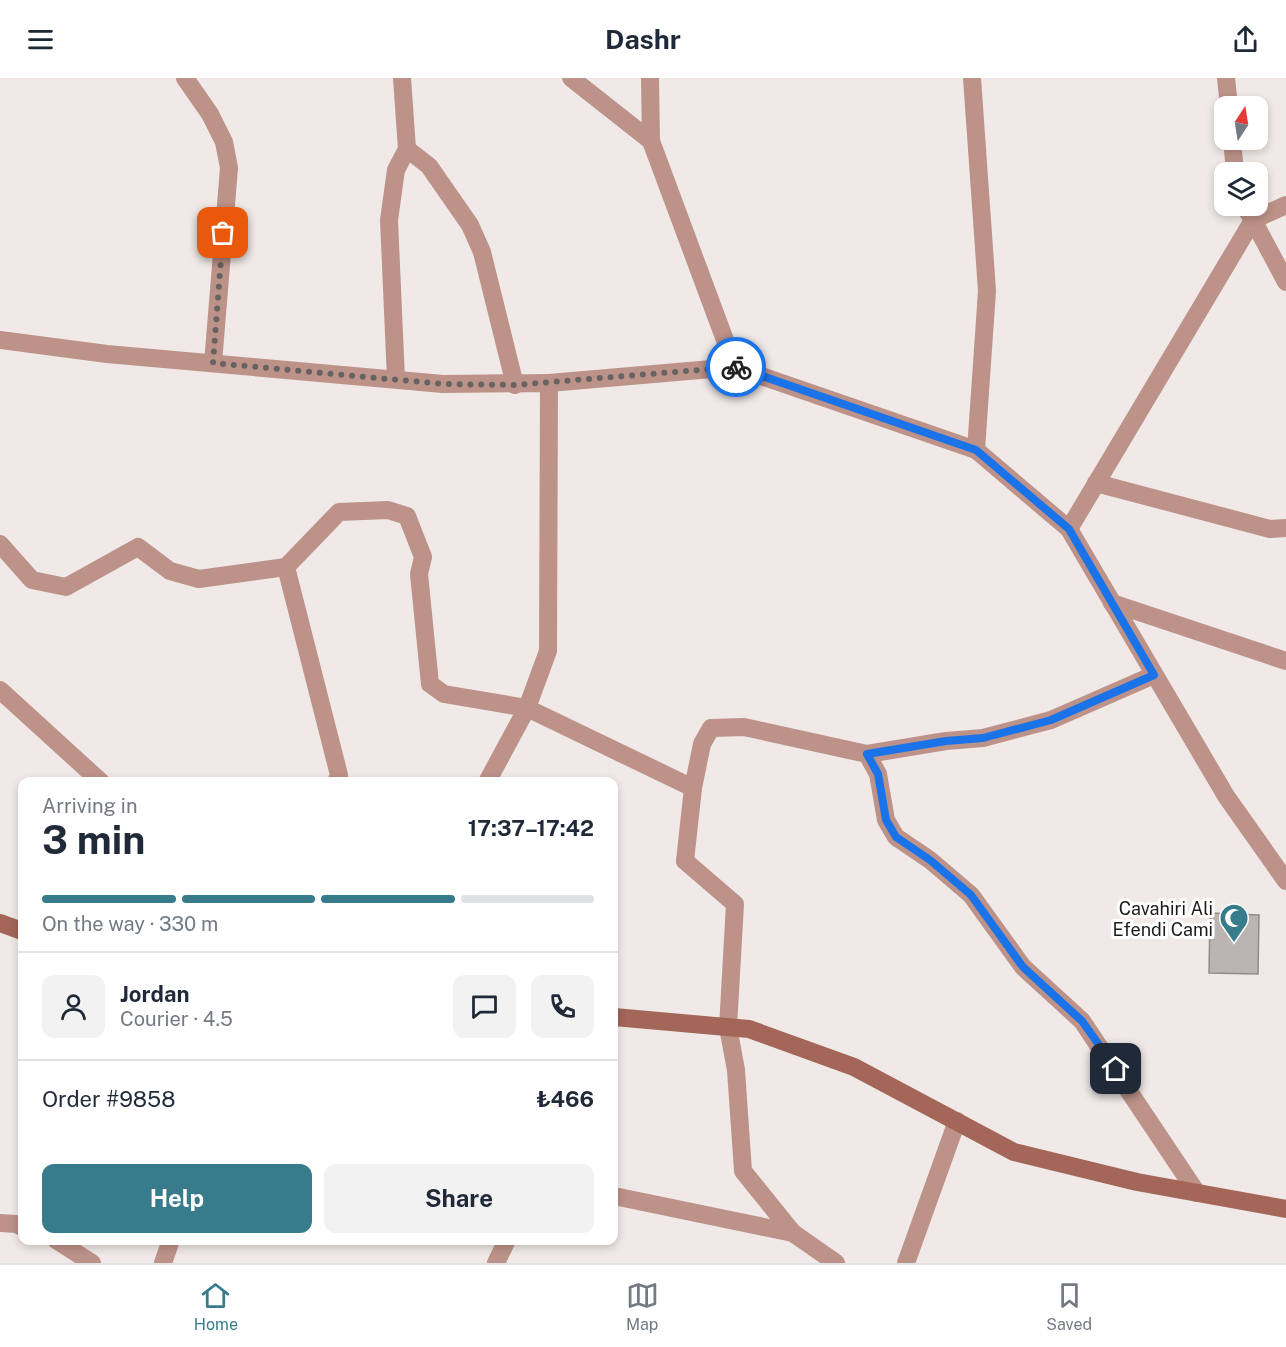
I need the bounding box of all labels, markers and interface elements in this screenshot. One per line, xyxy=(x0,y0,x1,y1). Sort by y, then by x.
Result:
icon: menu xyxy=(24,23,57,56)
text: Dashr xyxy=(605,23,681,55)
icon: share xyxy=(1229,23,1262,56)
north arrow xyxy=(1214,96,1268,150)
map controls xyxy=(1214,96,1268,216)
button: layers xyxy=(1214,162,1268,216)
pin xyxy=(197,207,248,258)
icon: bag xyxy=(206,216,239,249)
courier xyxy=(706,337,766,397)
icon: bike xyxy=(720,351,753,384)
text: Arriving in xyxy=(42,794,137,818)
text: 17:37–17:42 xyxy=(468,815,594,841)
text: 3 min xyxy=(42,817,145,863)
place label: Cavahiri Ali Efendi Cami xyxy=(1112,898,1213,940)
mosque icon: Cavahiri Ali Efendi Cami xyxy=(1218,902,1250,944)
text: On the way · 330 m xyxy=(42,912,218,936)
button: person xyxy=(42,975,105,1038)
button: chat xyxy=(453,975,516,1038)
button: phone xyxy=(531,975,594,1038)
text: Jordan xyxy=(120,981,189,1007)
text: Courier · 4.5 xyxy=(120,1007,233,1031)
pin xyxy=(1090,1043,1141,1094)
icon: home xyxy=(1099,1052,1132,1085)
text: Order #9858 xyxy=(42,1086,175,1112)
text: ₺466 xyxy=(536,1086,594,1112)
button: Help xyxy=(42,1164,312,1233)
button: Share xyxy=(324,1164,594,1233)
tab: Home xyxy=(194,1279,238,1334)
tab: Map xyxy=(626,1279,659,1334)
tab: Saved xyxy=(1046,1279,1092,1334)

